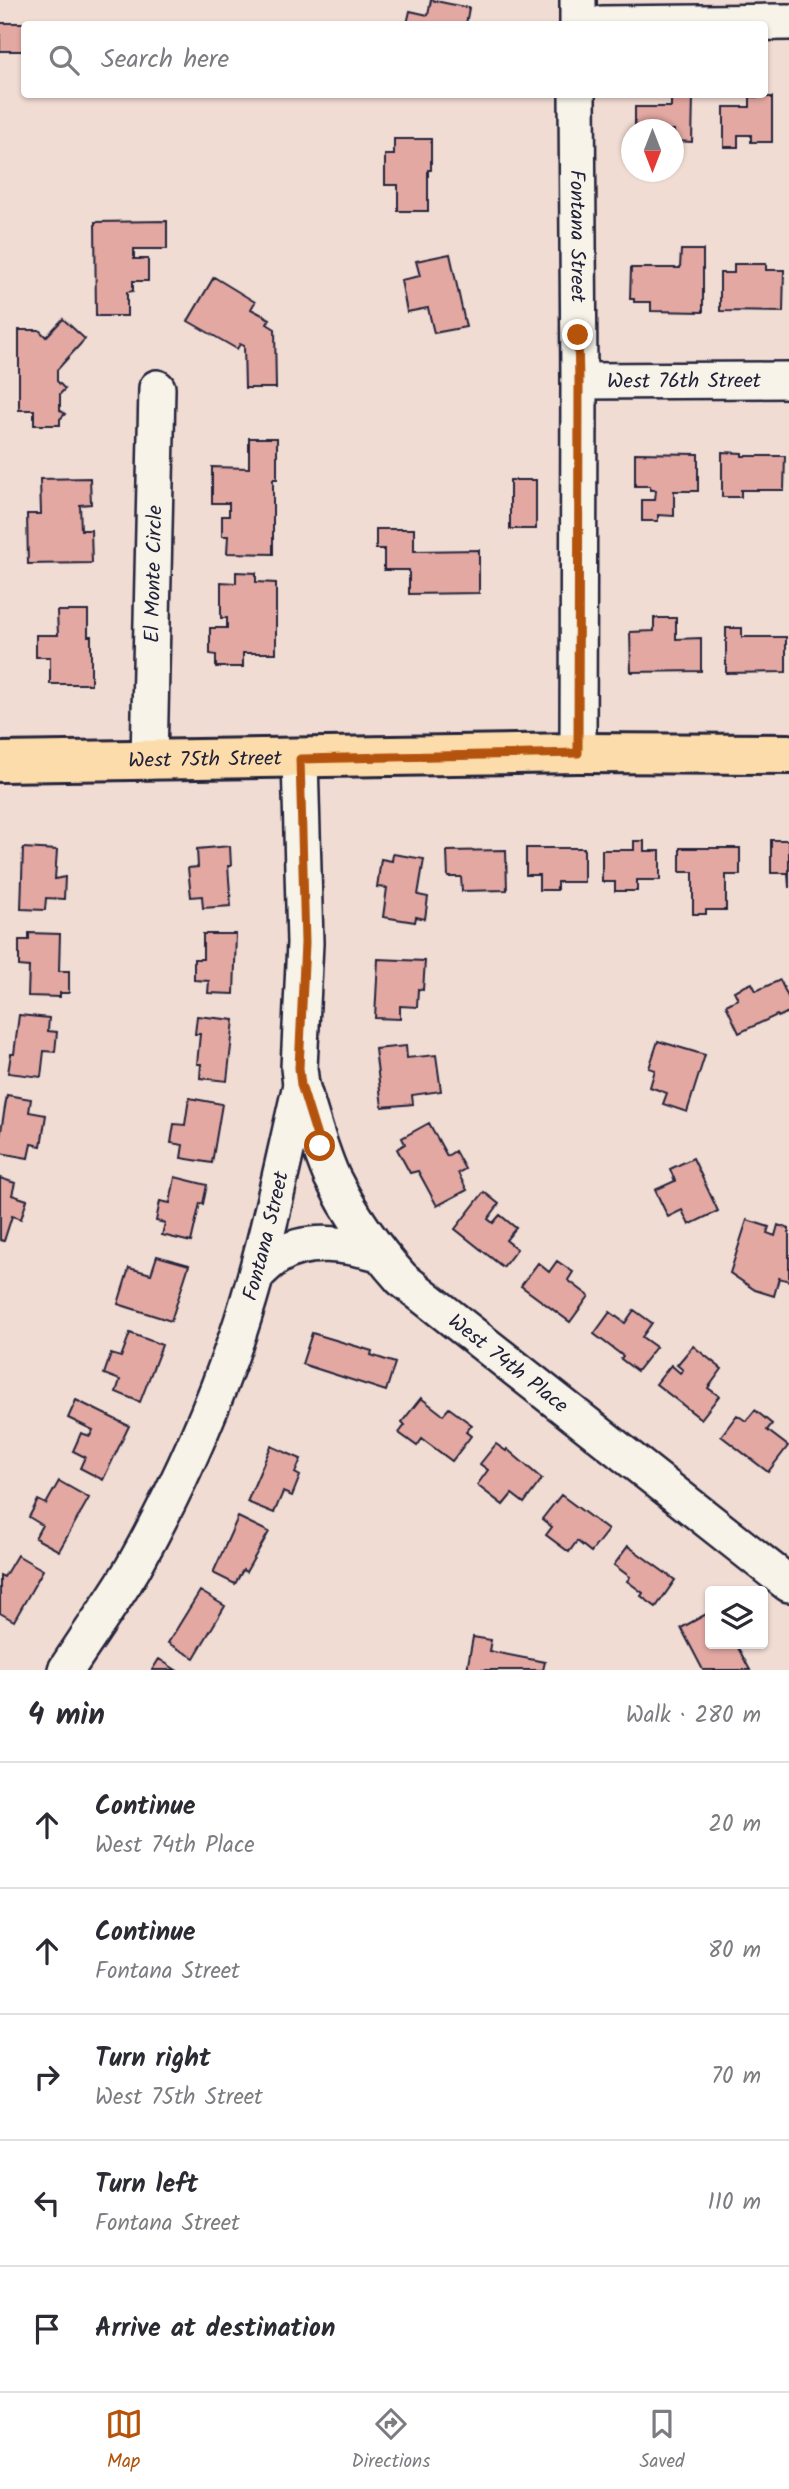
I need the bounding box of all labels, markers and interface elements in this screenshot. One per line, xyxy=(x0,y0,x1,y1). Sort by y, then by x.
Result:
search box xyxy=(21,21,768,98)
text: Search here xyxy=(101,39,229,81)
icon: search xyxy=(45,41,83,79)
north arrow xyxy=(621,119,684,182)
street label: Fontana Street xyxy=(560,170,593,303)
route end xyxy=(562,319,593,350)
street label: West 76th Street xyxy=(607,365,762,399)
street label: El Monte Circle xyxy=(137,504,172,643)
street label: West 75th Street xyxy=(128,743,283,778)
route start xyxy=(304,1130,335,1161)
street label: Fontana Street xyxy=(234,1167,299,1305)
street label: West 74th Place xyxy=(440,1306,576,1423)
map controls xyxy=(705,1586,768,1649)
button: layers xyxy=(705,1586,768,1649)
text: 4 min xyxy=(28,1692,105,1740)
text: Walk · 280 m xyxy=(626,1698,761,1734)
text: Continue xyxy=(95,1786,196,1828)
icon: ahead xyxy=(28,1806,66,1844)
text: 20 m xyxy=(709,1807,761,1843)
text: West 74th Place xyxy=(95,1828,254,1864)
text: Continue xyxy=(95,1912,196,1954)
icon: ahead xyxy=(28,1932,66,1970)
text: 80 m xyxy=(708,1933,761,1969)
text: Fontana Street xyxy=(95,1954,240,1990)
text: Turn right xyxy=(95,2038,211,2080)
icon: right xyxy=(28,2058,66,2096)
text: 70 m xyxy=(711,2059,761,2095)
text: West 75th Street xyxy=(95,2080,263,2116)
text: Turn left xyxy=(95,2164,198,2206)
icon: left xyxy=(28,2184,66,2222)
text: 110 m xyxy=(708,2185,761,2221)
text: Fontana Street xyxy=(95,2206,240,2242)
text: Arrive at destination xyxy=(95,2308,335,2350)
icon: arrive xyxy=(28,2310,66,2348)
tab: Map xyxy=(105,2405,143,2477)
tab: Directions xyxy=(352,2405,430,2477)
tab: Saved xyxy=(639,2405,684,2477)

